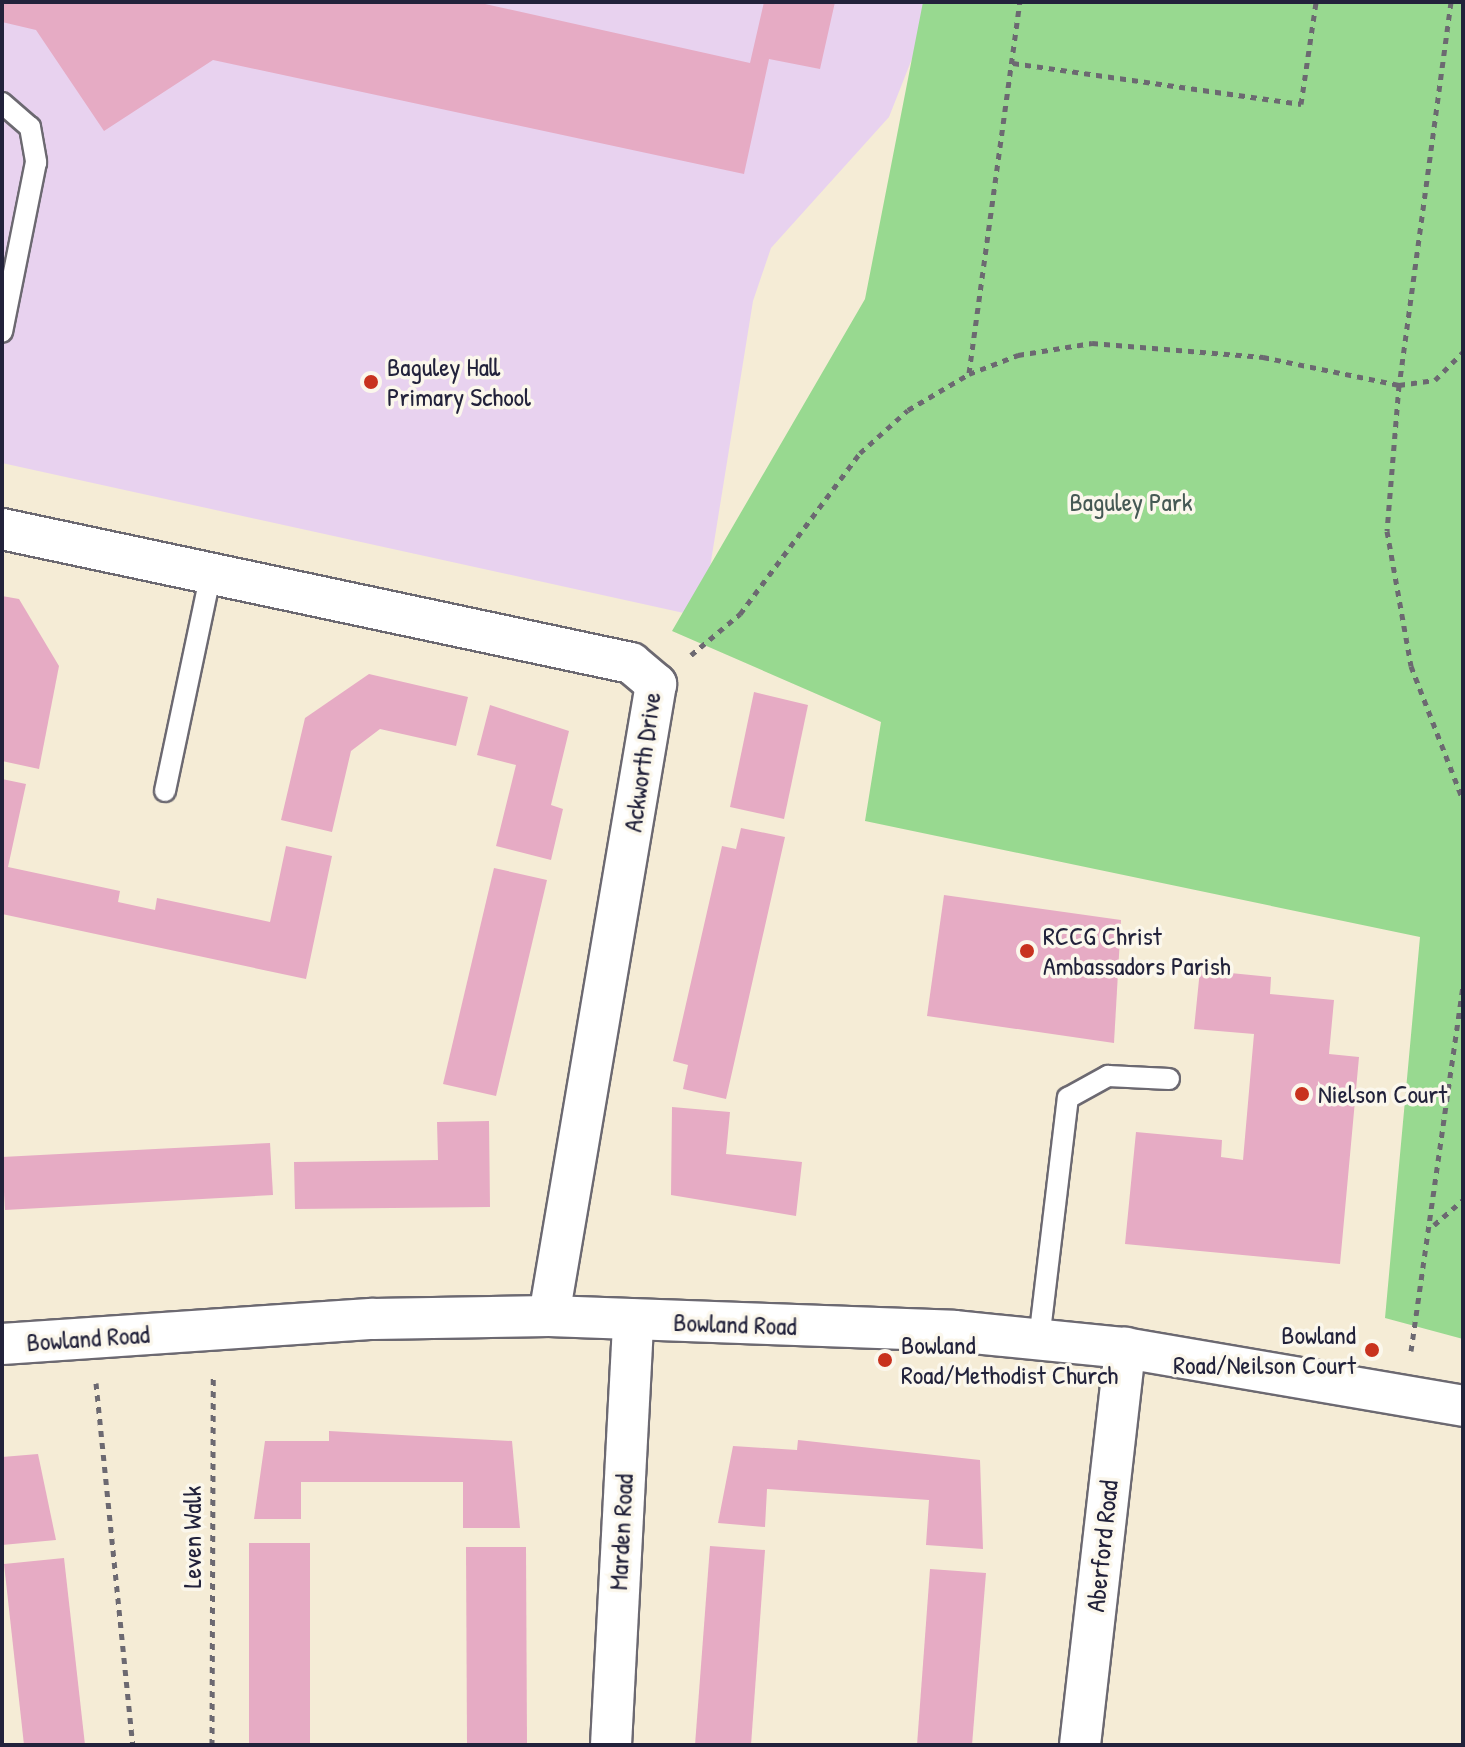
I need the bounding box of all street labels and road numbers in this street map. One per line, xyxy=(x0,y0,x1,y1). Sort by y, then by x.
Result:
street label: Ackworth Drive xyxy=(617,690,667,834)
street label: Bowland Road xyxy=(673,1306,797,1342)
street label: Bowland Road xyxy=(25,1318,151,1358)
street label: Marden Road xyxy=(602,1473,640,1591)
street label: Aberford Road xyxy=(1080,1479,1124,1613)
street label: Leven Walk xyxy=(176,1486,208,1588)

